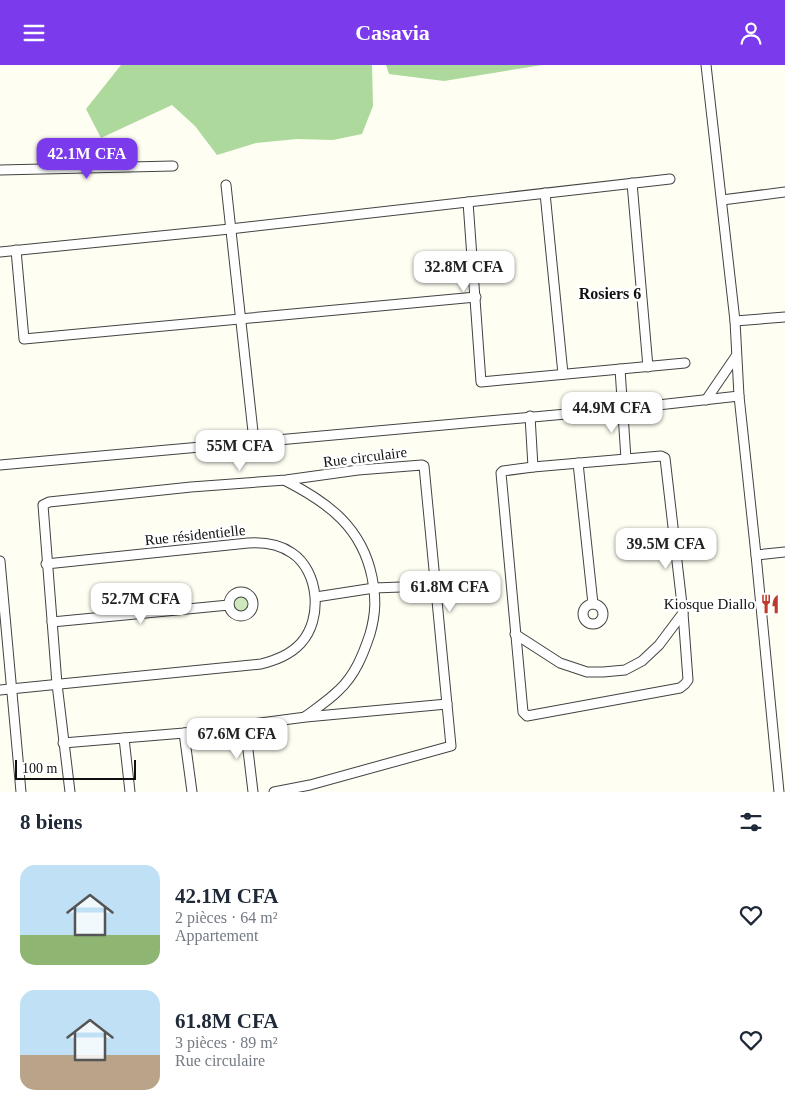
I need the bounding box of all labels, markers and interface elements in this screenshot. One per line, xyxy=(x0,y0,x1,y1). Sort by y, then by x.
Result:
icon: menu xyxy=(20,19,48,47)
icon: person xyxy=(737,19,765,47)
text: Casavia xyxy=(355,20,430,45)
pin: 42.1M CFA xyxy=(30,137,144,180)
text: 42.1M CFA xyxy=(48,145,126,162)
pin: 32.8M CFA xyxy=(407,251,521,293)
text: 32.8M CFA xyxy=(425,258,503,275)
district label: Rosiers 6 xyxy=(579,285,641,302)
pin: 44.9M CFA xyxy=(555,391,669,434)
text: 44.9M CFA xyxy=(573,399,651,416)
pin: 55M CFA xyxy=(194,429,286,472)
text: 55M CFA xyxy=(207,437,273,454)
street label: Rue circulaire xyxy=(322,444,408,470)
street label: Rue résidentielle xyxy=(144,522,247,548)
pin: 39.5M CFA xyxy=(609,527,723,570)
text: 39.5M CFA xyxy=(627,535,705,552)
pin: 61.8M CFA xyxy=(393,571,507,613)
text: 61.8M CFA xyxy=(411,578,489,595)
pin: 52.7M CFA xyxy=(84,583,198,625)
text: 52.7M CFA xyxy=(102,590,180,607)
restaurant icon: Kiosque Diallo xyxy=(759,593,781,615)
place label: Kiosque Diallo xyxy=(664,596,755,612)
pin: 67.6M CFA xyxy=(180,717,294,760)
text: 67.6M CFA xyxy=(198,725,276,742)
scale bar xyxy=(15,757,136,780)
text: 100 m xyxy=(22,761,57,776)
icon: filters xyxy=(737,808,765,836)
text: 8 biens xyxy=(20,810,82,834)
text: 42.1M CFA xyxy=(175,884,278,908)
icon: home xyxy=(60,885,120,945)
icon: heart xyxy=(737,901,765,929)
text: 2 pièces · 64 m² xyxy=(175,909,278,926)
text: Appartement xyxy=(175,927,259,944)
text: 61.8M CFA xyxy=(175,1009,278,1033)
icon: home xyxy=(60,1010,120,1070)
icon: heart xyxy=(737,1026,765,1054)
text: 3 pièces · 89 m² xyxy=(175,1034,278,1051)
text: Rue circulaire xyxy=(175,1052,265,1069)

